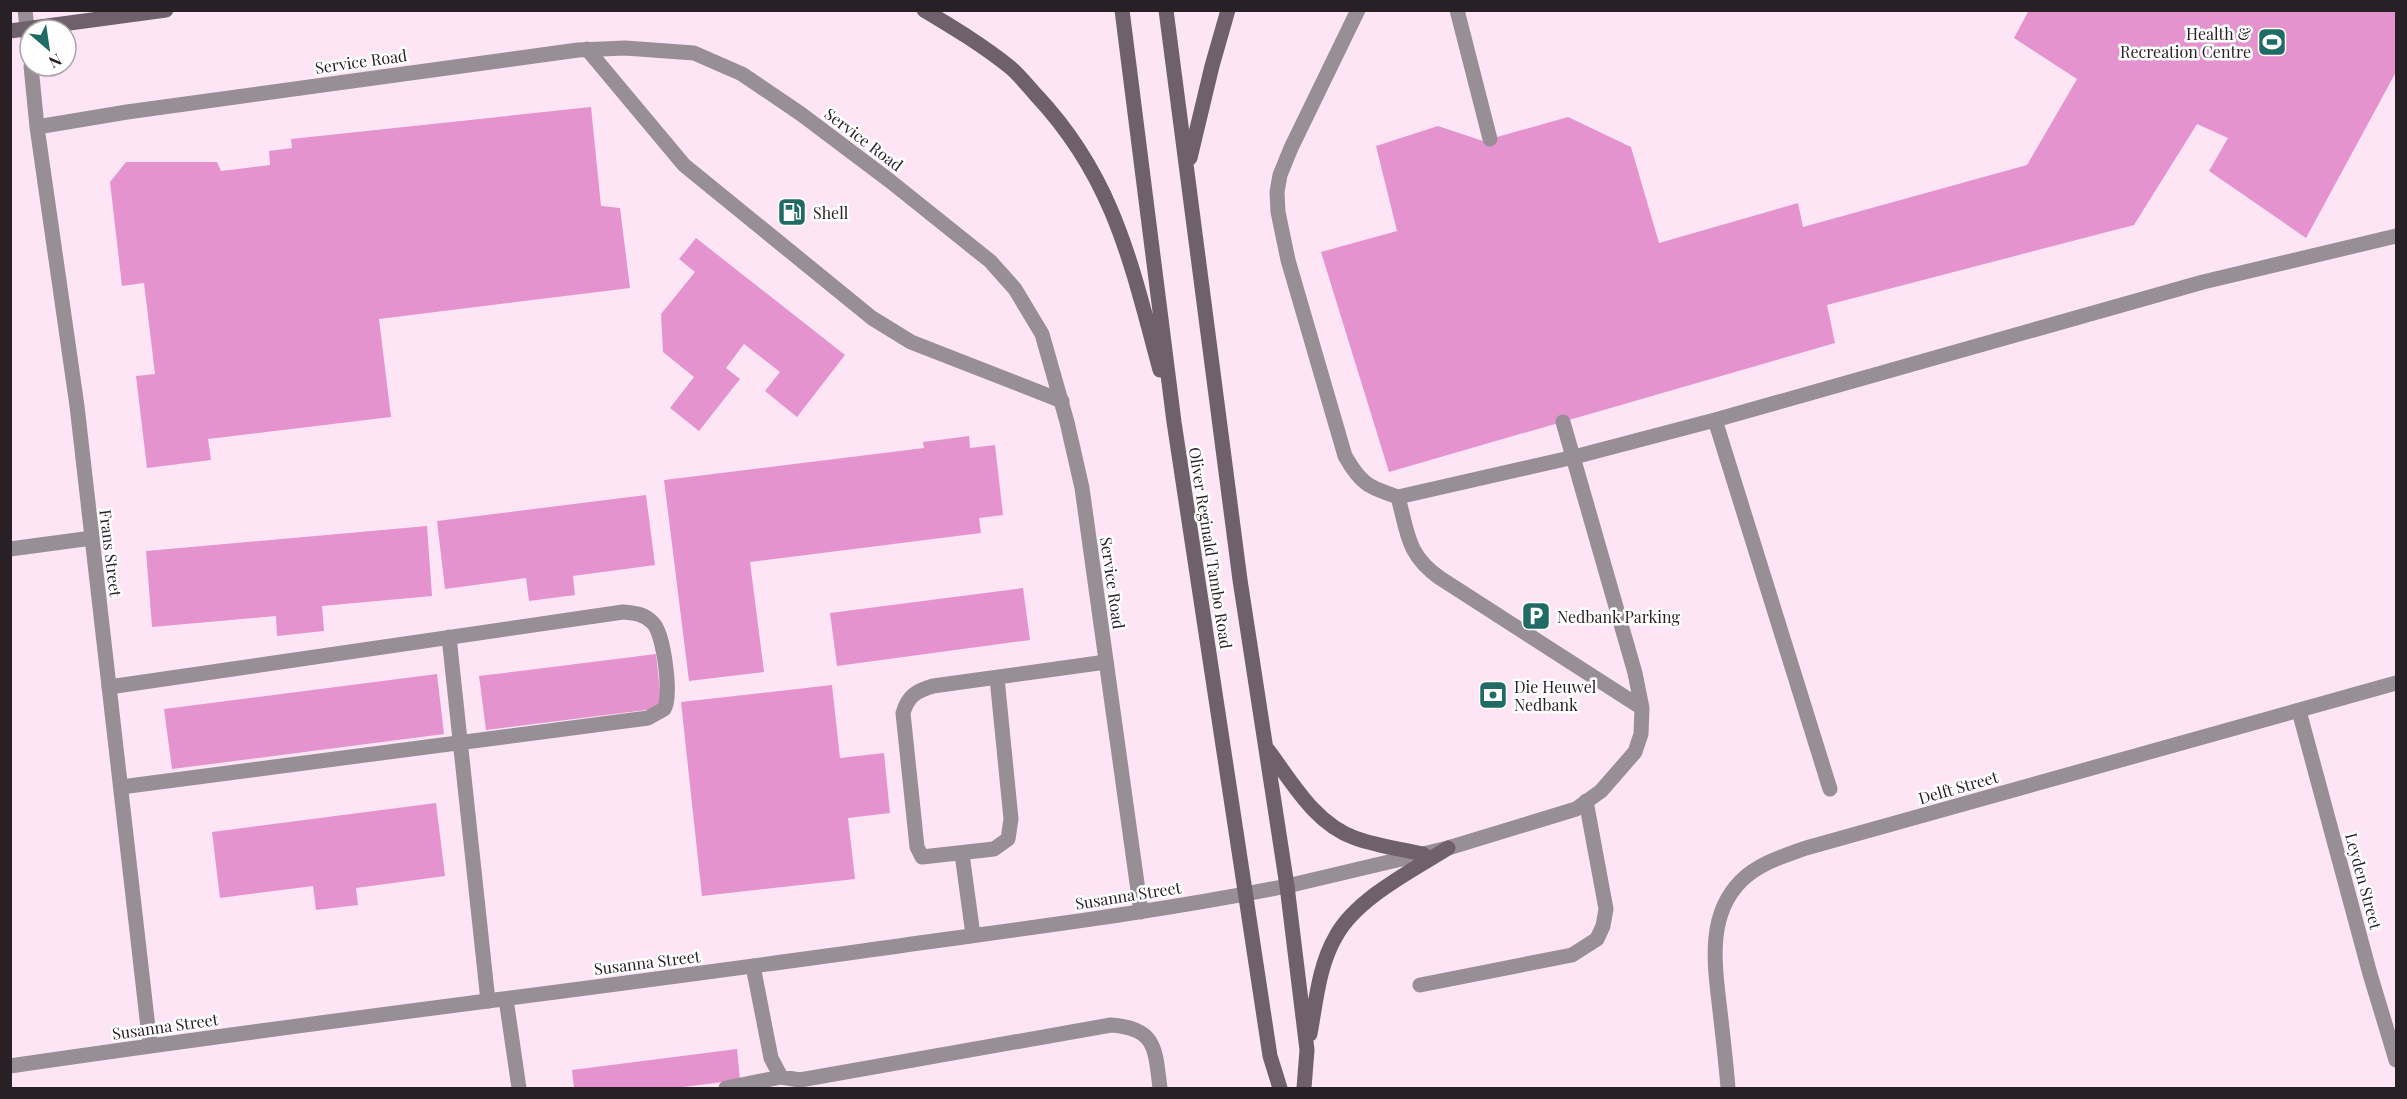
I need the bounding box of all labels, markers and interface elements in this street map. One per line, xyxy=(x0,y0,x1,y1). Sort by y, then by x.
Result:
north arrow xyxy=(18,18,78,78)
place label: Health & Recreation Centre xyxy=(2120,23,2252,62)
sports icon: Health & Recreation Centre xyxy=(2256,26,2288,58)
street label: Service Road xyxy=(314,44,408,78)
text: N xyxy=(45,50,66,74)
street label: Service Road xyxy=(821,103,907,175)
fuel station icon: Shell xyxy=(776,196,808,228)
place label: Shell xyxy=(813,202,849,223)
street label: Oliver Reginald Tambo Road xyxy=(1185,446,1237,650)
street label: Frans Street xyxy=(95,508,127,598)
street label: Service Road xyxy=(1096,536,1130,630)
parking icon: Nedbank Parking xyxy=(1520,600,1552,632)
place label: Nedbank Parking xyxy=(1557,606,1680,627)
place label: Die Heuwel Nedbank xyxy=(1514,676,1597,715)
bank icon: Die Heuwel Nedbank xyxy=(1477,679,1509,711)
street label: Delft Street xyxy=(1916,766,2001,808)
street label: Leyden Street xyxy=(2341,830,2387,932)
street label: Susanna Street xyxy=(1074,876,1183,914)
street label: Susanna Street xyxy=(593,945,702,979)
street label: Susanna Street xyxy=(111,1008,220,1044)

